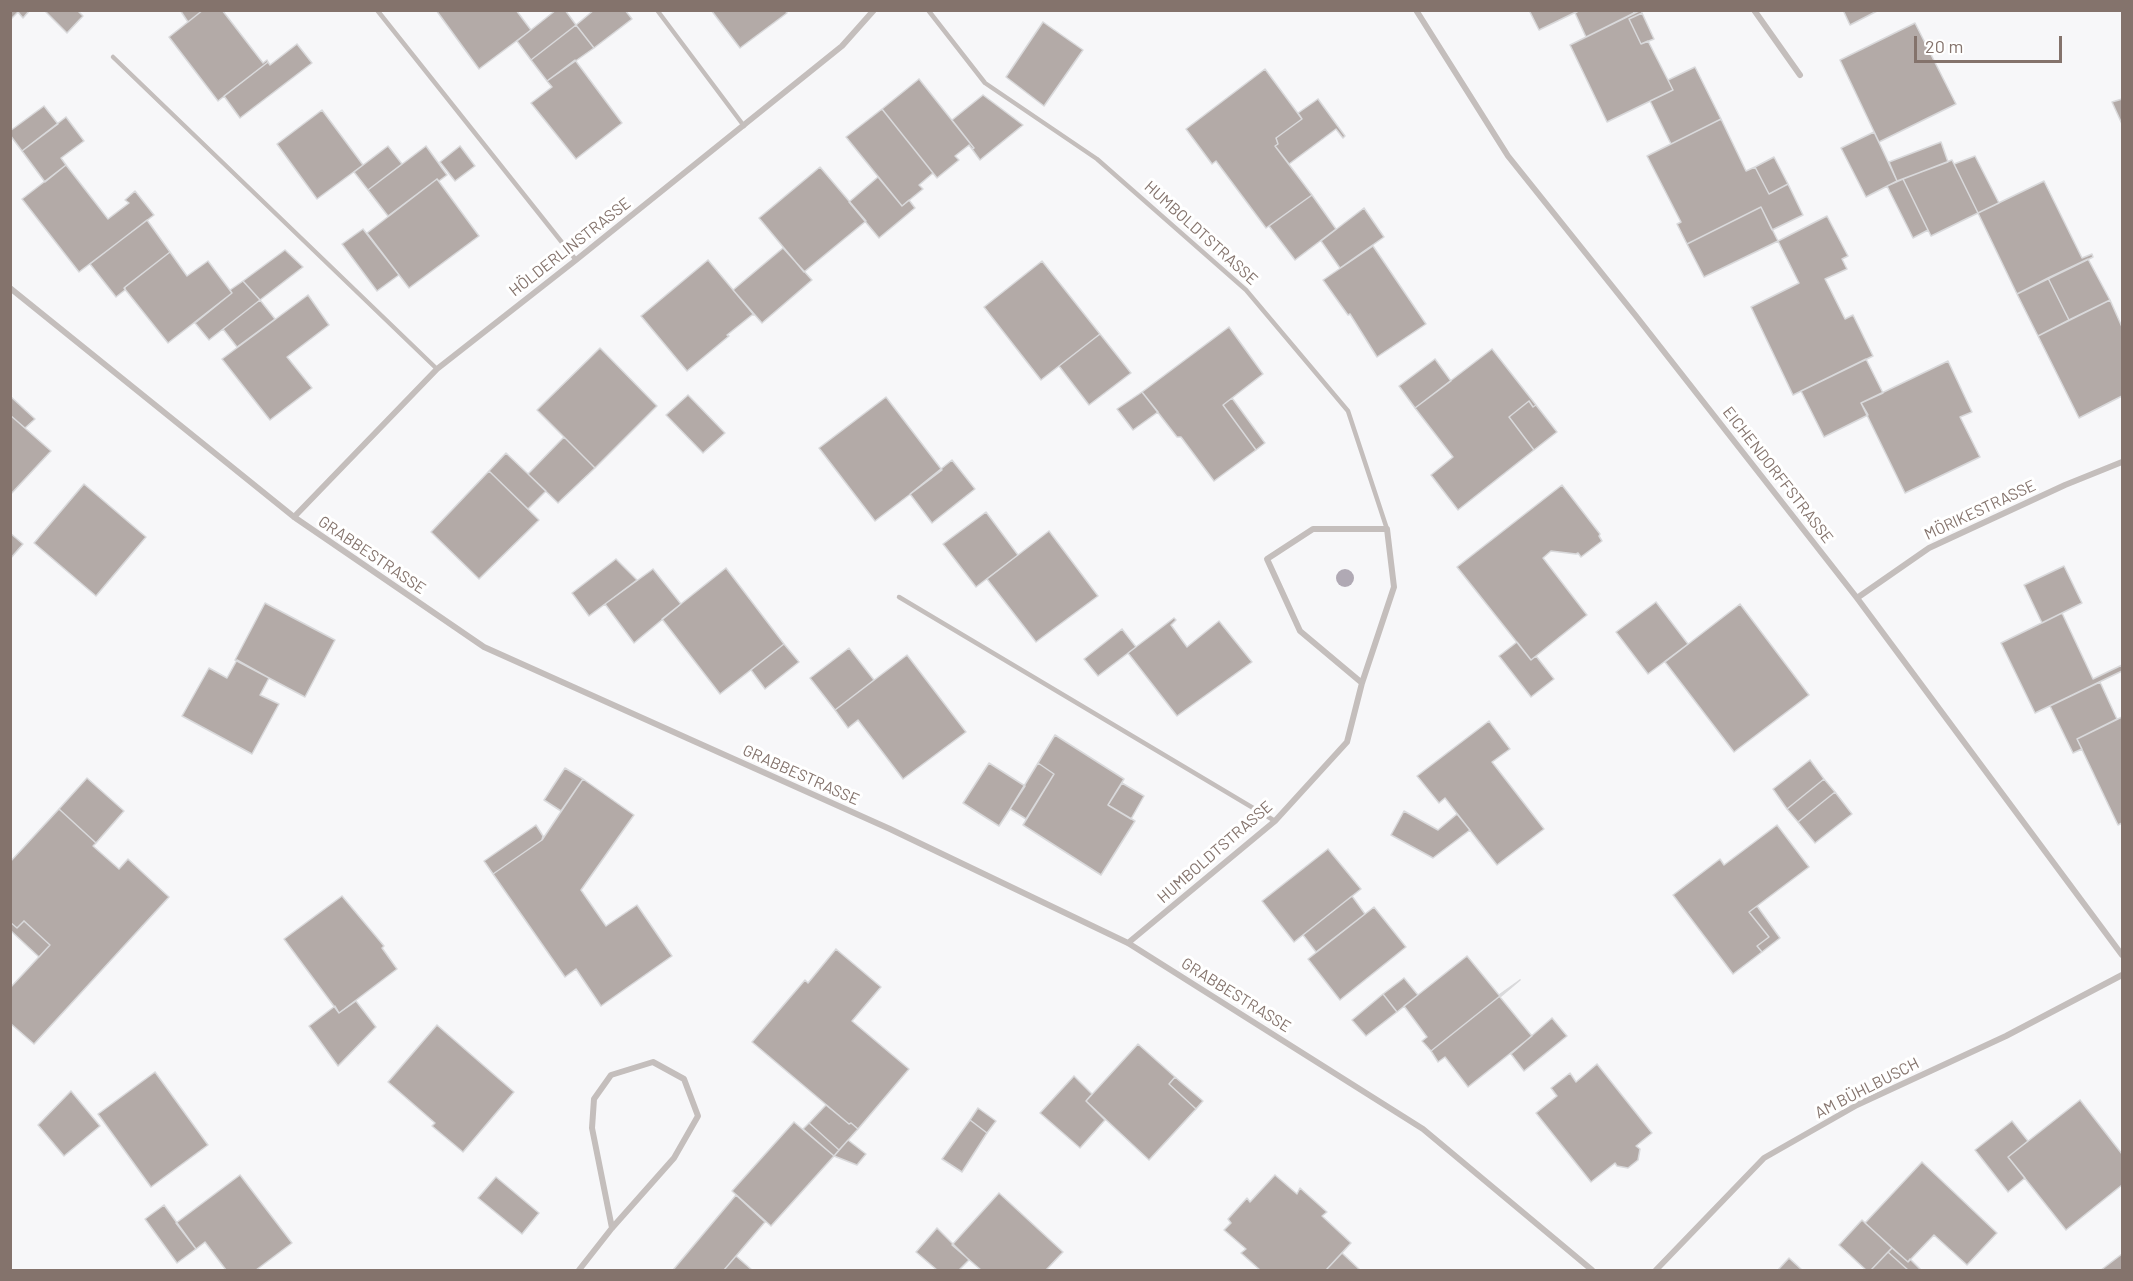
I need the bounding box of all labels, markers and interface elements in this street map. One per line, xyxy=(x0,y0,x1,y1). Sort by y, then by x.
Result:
scale bar xyxy=(1917,24,2066,62)
text: 20 m xyxy=(1925,35,1963,57)
street label: HUMBOLDTSTRASSE xyxy=(1140,177,1262,289)
street label: HÖLDERLINSTRASSE xyxy=(505,194,635,300)
street label: EICHENDORFFSTRASSE xyxy=(1719,403,1837,547)
street label: MÖRIKESTRASSE xyxy=(1921,476,2039,544)
street label: GRABBESTRASSE xyxy=(315,512,429,598)
street label: GRABBESTRASSE xyxy=(740,741,862,809)
street label: HUMBOLDTSTRASSE xyxy=(1154,797,1276,907)
street label: GRABBESTRASSE xyxy=(1178,954,1294,1036)
street label: AM BÜHLBUSCH xyxy=(1812,1054,1922,1122)

